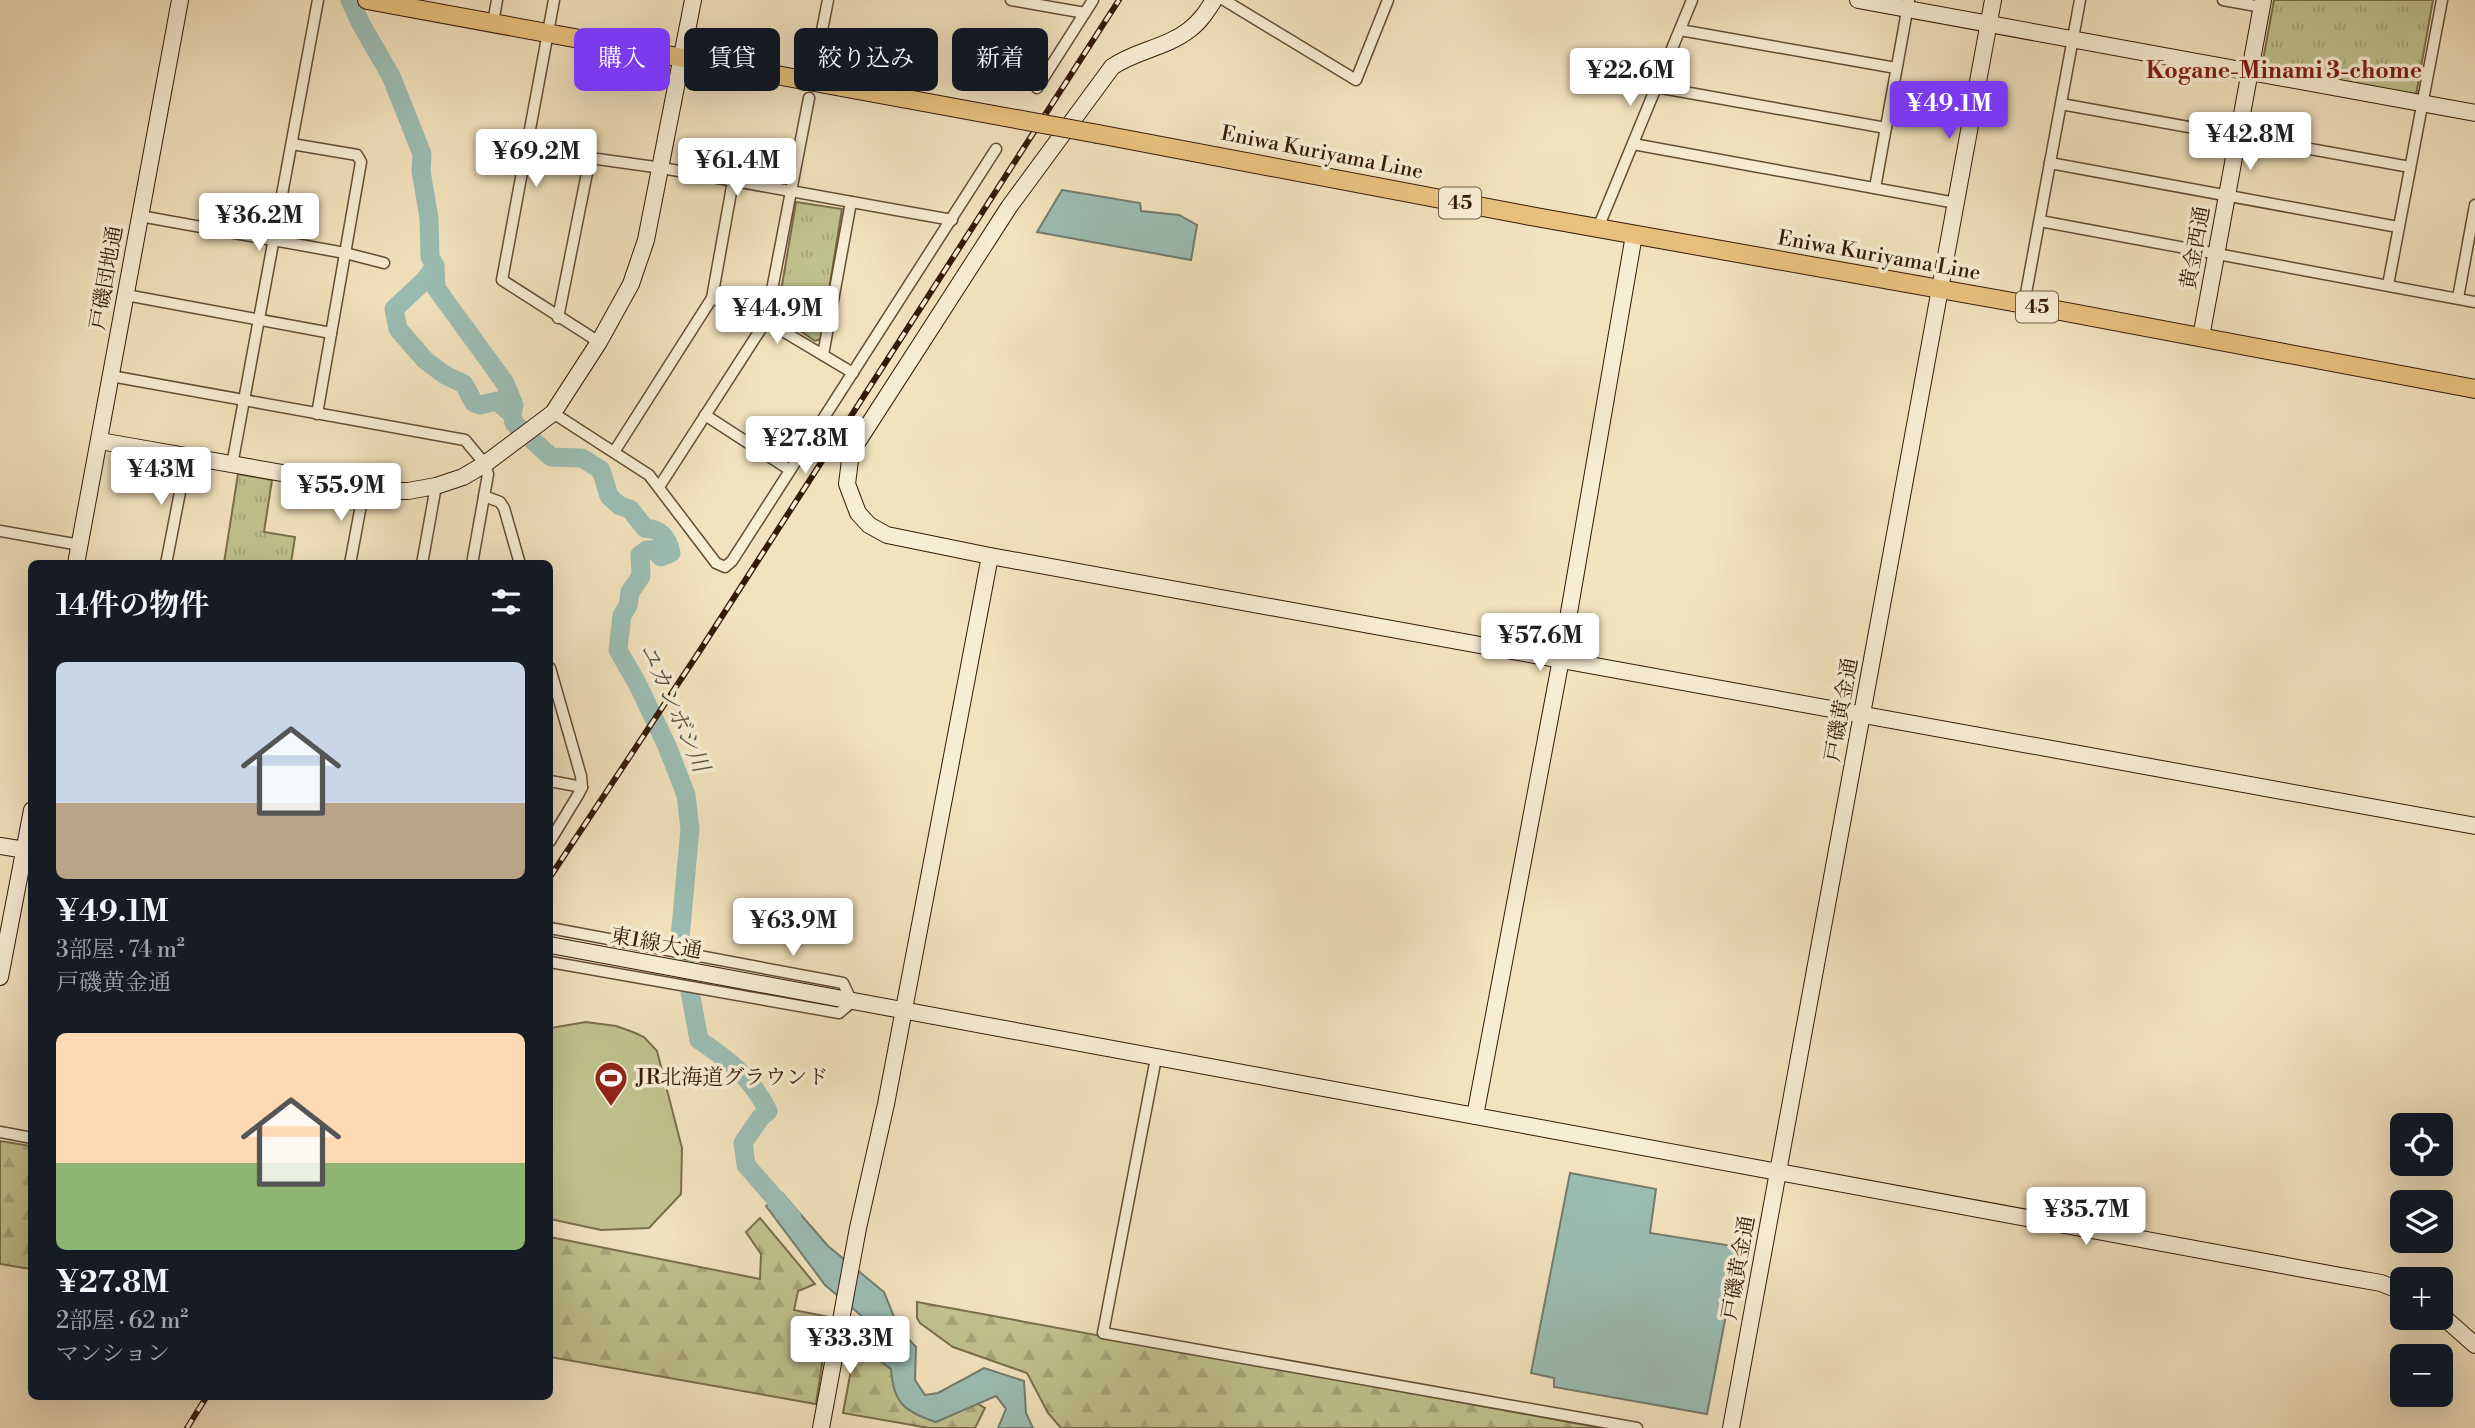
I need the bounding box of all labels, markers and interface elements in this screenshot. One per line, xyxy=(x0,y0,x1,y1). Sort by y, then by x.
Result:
chip: 購入 xyxy=(574,28,670,91)
chip: 賃貸 xyxy=(684,28,780,91)
chip: 絞り込み xyxy=(794,28,938,91)
chip: 新着 xyxy=(952,28,1048,91)
pin: ¥22.6M xyxy=(1573,48,1687,108)
text: ¥22.6M xyxy=(1586,57,1674,85)
district label: Kogane-Minami 3-chome xyxy=(2146,57,2422,85)
pin: ¥49.1M xyxy=(1892,82,2006,141)
text: ¥49.1M xyxy=(1906,90,1992,118)
pin: ¥42.8M xyxy=(2193,113,2307,172)
street label: Eniwa Kuriyama Line xyxy=(1219,121,1425,185)
text: ¥42.8M xyxy=(2205,121,2295,149)
pin: ¥69.2M xyxy=(479,130,593,189)
text: ¥69.2M xyxy=(492,138,580,166)
pin: ¥61.4M xyxy=(680,138,794,198)
text: ¥61.4M xyxy=(694,147,780,175)
road number: 45 xyxy=(1439,188,1481,218)
pin: ¥36.2M xyxy=(202,194,316,253)
text: ¥36.2M xyxy=(215,202,303,230)
street label: 黄金西通 xyxy=(2176,204,2216,292)
street label: 戸磯団地通 xyxy=(85,224,129,332)
street label: Eniwa Kuriyama Line xyxy=(1776,225,1982,287)
pin: ¥44.9M xyxy=(720,286,834,346)
road number: 45 xyxy=(2016,292,2058,322)
text: ¥44.9M xyxy=(732,295,822,323)
pin: ¥27.8M xyxy=(748,416,862,476)
text: ¥27.8M xyxy=(762,425,848,453)
pin: ¥43M xyxy=(120,448,202,507)
text: ¥43M xyxy=(127,456,195,484)
pin: ¥55.9M xyxy=(284,463,398,523)
text: ¥55.9M xyxy=(297,472,385,500)
icon: filters xyxy=(487,583,525,621)
text: 14件の物件 xyxy=(56,587,209,625)
pin: ¥57.6M xyxy=(1483,614,1597,673)
text: ¥57.6M xyxy=(1497,622,1583,650)
water label: ユカンボシ川 xyxy=(633,639,716,779)
street label: 戸磯黄金通 xyxy=(1820,656,1864,764)
icon: home xyxy=(228,708,354,834)
text: ¥49.1M xyxy=(56,893,169,931)
pin: ¥63.9M xyxy=(736,898,850,958)
text: ¥63.9M xyxy=(749,907,837,935)
street label: 東1線大通 xyxy=(608,923,704,965)
text: 3部屋 · 74 m² xyxy=(56,936,185,964)
text: 戸磯黄金通 xyxy=(56,969,171,997)
sports icon: JR北海道グラウンド xyxy=(592,1059,630,1108)
place label: JR北海道グラウンド xyxy=(635,1065,828,1091)
icon: home xyxy=(228,1079,354,1205)
map controls xyxy=(2390,1113,2453,1407)
button: locate xyxy=(2390,1113,2453,1176)
pin: ¥35.7M xyxy=(2029,1188,2143,1247)
button: layers xyxy=(2390,1190,2453,1253)
text: ¥35.7M xyxy=(2043,1196,2129,1224)
street label: 戸磯黄金通 xyxy=(1717,1214,1761,1322)
text: ¥27.8M xyxy=(56,1264,169,1302)
button: + xyxy=(2390,1267,2453,1330)
text: 2部屋 · 62 m² xyxy=(56,1307,188,1335)
pin: ¥33.3M xyxy=(793,1316,907,1376)
text: ¥33.3M xyxy=(807,1325,893,1353)
text: マンション xyxy=(56,1340,170,1368)
button: − xyxy=(2390,1344,2453,1407)

